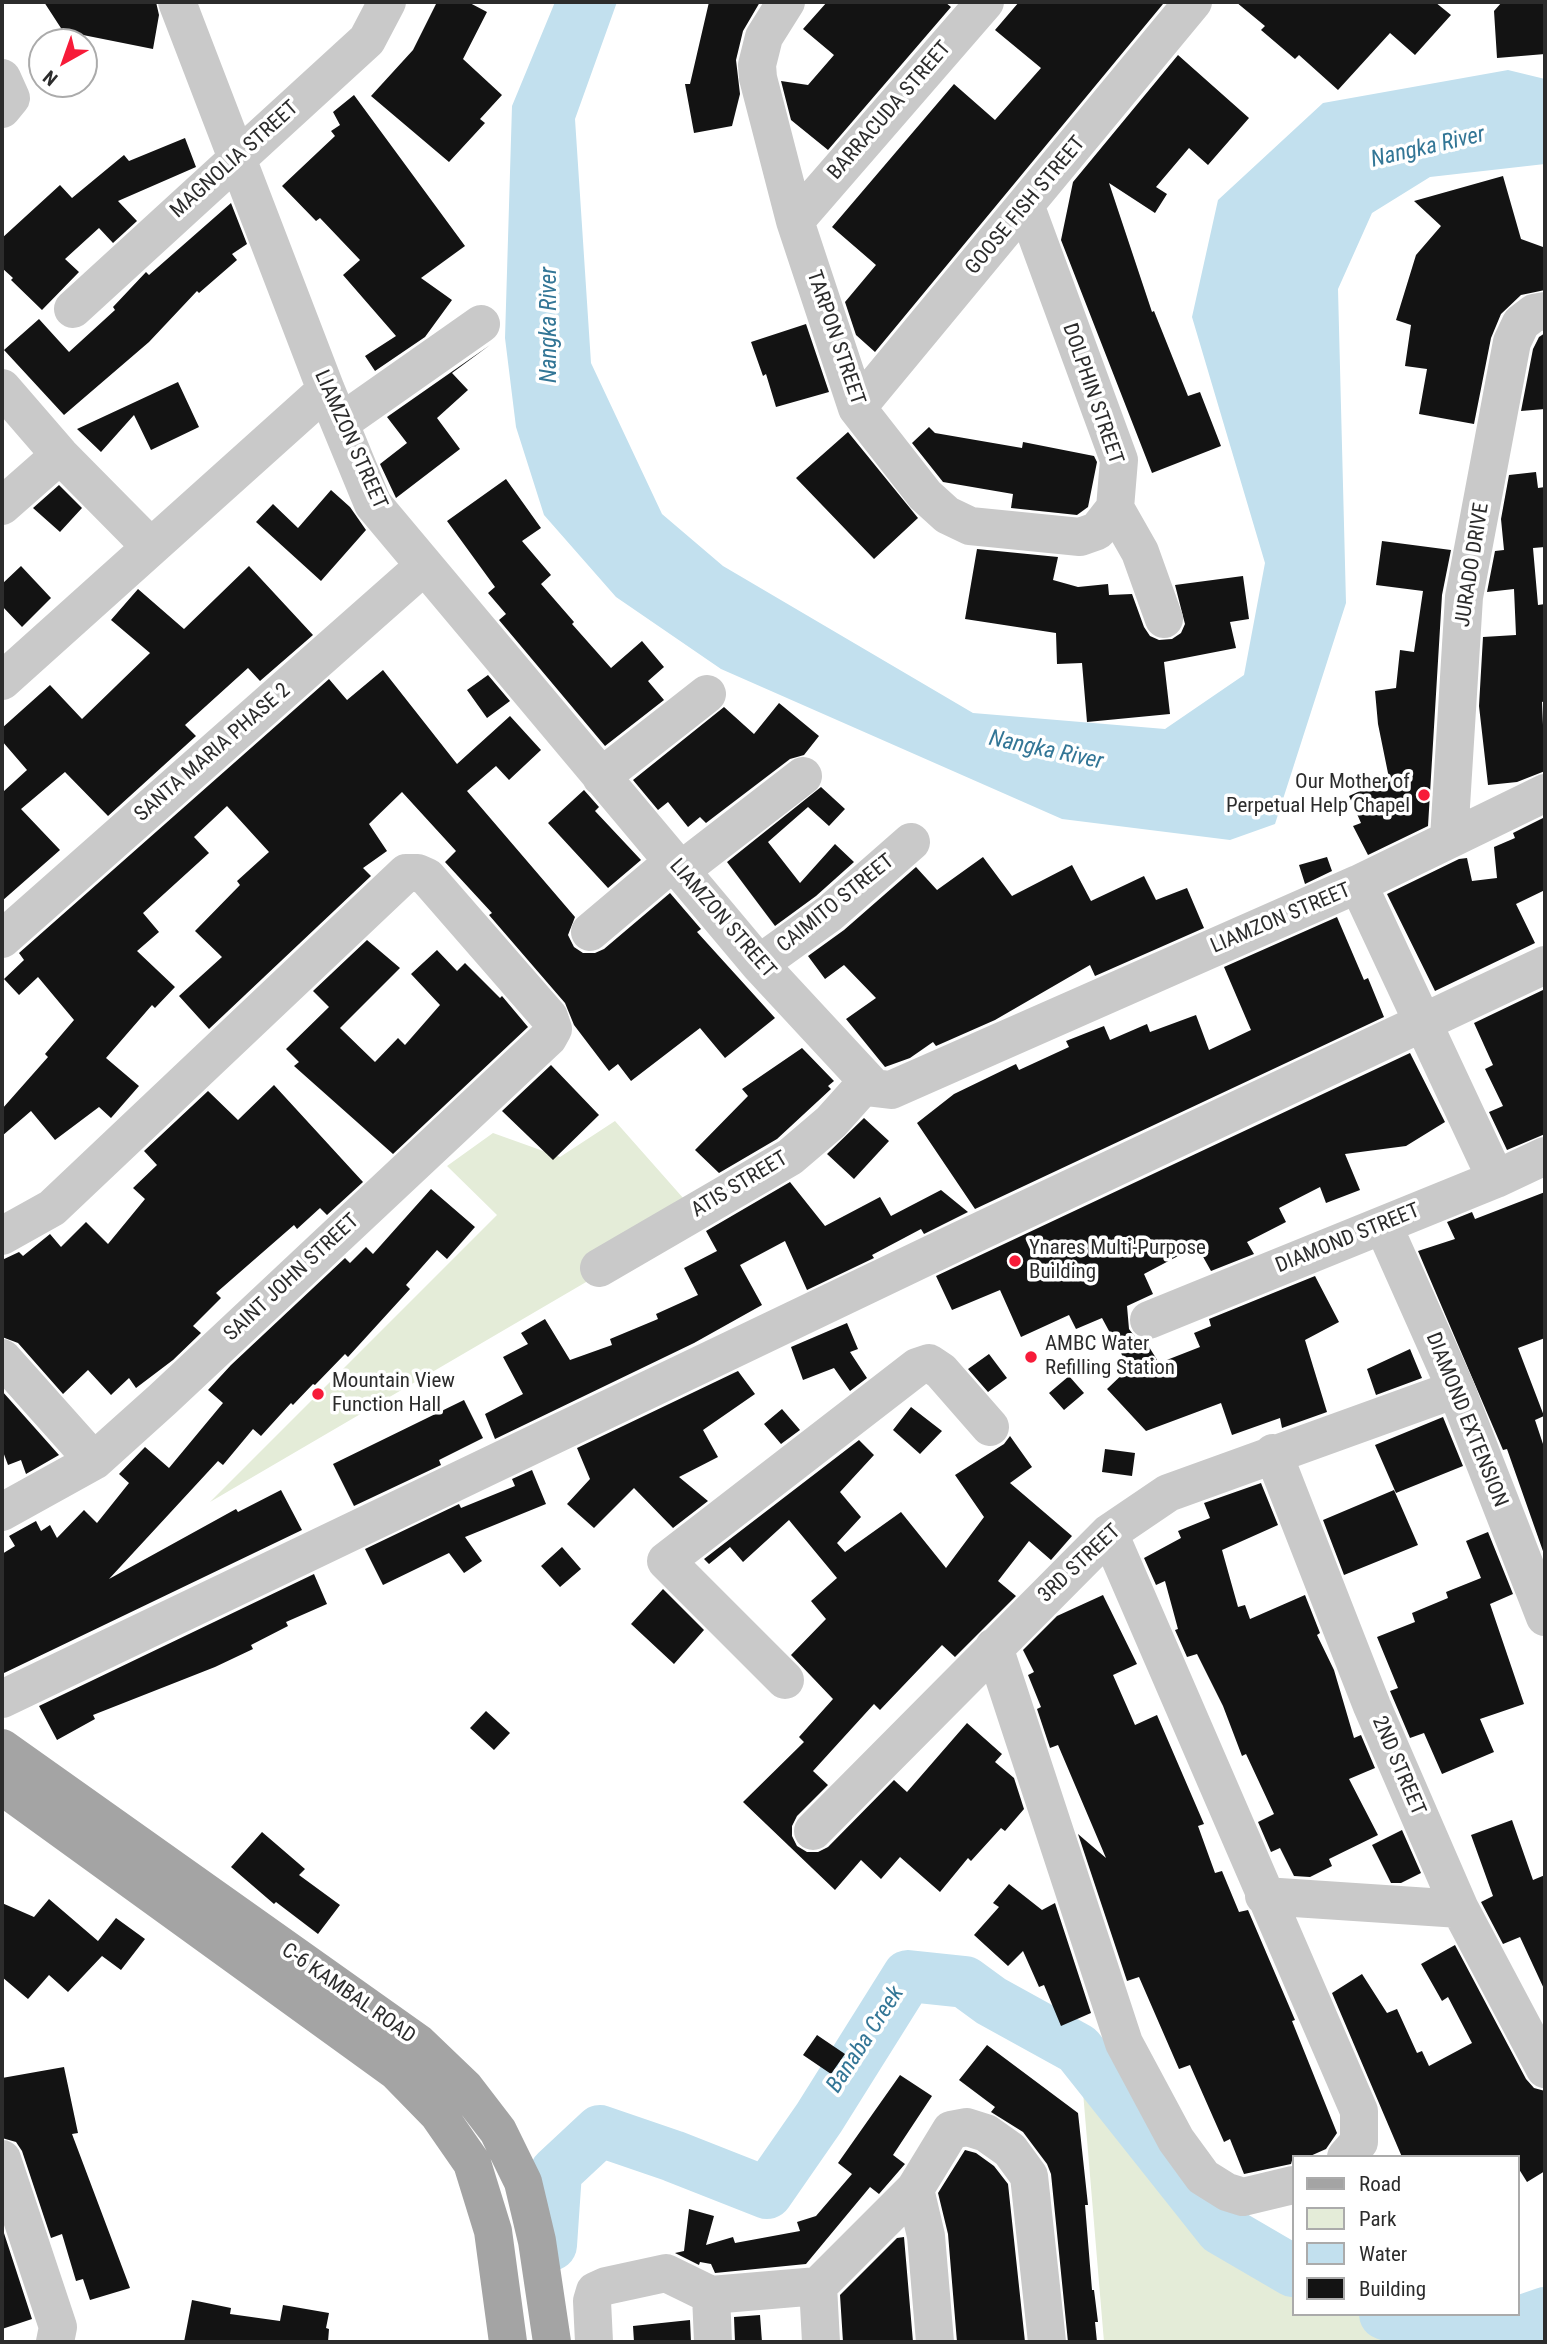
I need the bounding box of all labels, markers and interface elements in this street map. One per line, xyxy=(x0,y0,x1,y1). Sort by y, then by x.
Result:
north arrow xyxy=(28,28,98,98)
street label: BARRACUDA STREET xyxy=(823,37,957,185)
text: N xyxy=(39,65,62,90)
street label: MAGNOLIA STREET xyxy=(166,96,304,224)
water label: Nangka River xyxy=(1368,122,1488,174)
street label: GOOSE FISH STREET xyxy=(961,132,1091,280)
water label: Nangka River xyxy=(536,267,564,383)
street label: TARPON STREET xyxy=(800,267,870,409)
street label: DOLPHIN STREET xyxy=(1056,320,1128,468)
street label: LIAMZON STREET xyxy=(308,367,392,513)
street label: JURADO DRIVE xyxy=(1451,501,1495,629)
street label: SANTA MARIA PHASE 2 xyxy=(130,679,296,827)
water label: Nangka River xyxy=(986,725,1106,777)
place label: Our Mother of Perpetual Help Chapel xyxy=(1226,770,1410,820)
marker: Our Mother of Perpetual Help Chapel xyxy=(1416,787,1432,803)
street label: CAIMITO STREET xyxy=(772,849,900,959)
street label: LIAMZON STREET xyxy=(663,854,781,984)
street label: LIAMZON STREET xyxy=(1207,878,1355,960)
street label: ATIS STREET xyxy=(687,1146,793,1224)
street label: DIAMOND STREET xyxy=(1272,1199,1424,1279)
street label: SAINT JOHN STREET xyxy=(219,1209,365,1347)
place label: Ynares Multi-Purpose Building xyxy=(1029,1236,1206,1286)
marker: Ynares Multi-Purpose Building xyxy=(1007,1253,1023,1269)
street label: DIAMOND EXTENSION xyxy=(1419,1329,1513,1511)
place label: AMBC Water Refilling Station xyxy=(1045,1332,1175,1382)
marker: AMBC Water Refilling Station xyxy=(1023,1349,1039,1365)
place label: Mountain View Function Hall xyxy=(332,1369,455,1419)
marker: Mountain View Function Hall xyxy=(310,1386,326,1402)
street label: 3RD STREET xyxy=(1034,1520,1126,1608)
street label: 2ND STREET xyxy=(1366,1713,1430,1819)
street label: C-6 KAMBAL ROAD xyxy=(276,1938,420,2050)
water label: Banaba Creek xyxy=(821,1982,911,2098)
legend xyxy=(1292,2155,1519,2316)
text: Road xyxy=(1359,2172,1401,2196)
text: Park xyxy=(1359,2207,1396,2231)
text: Water xyxy=(1359,2242,1407,2266)
text: Building xyxy=(1359,2277,1426,2301)

